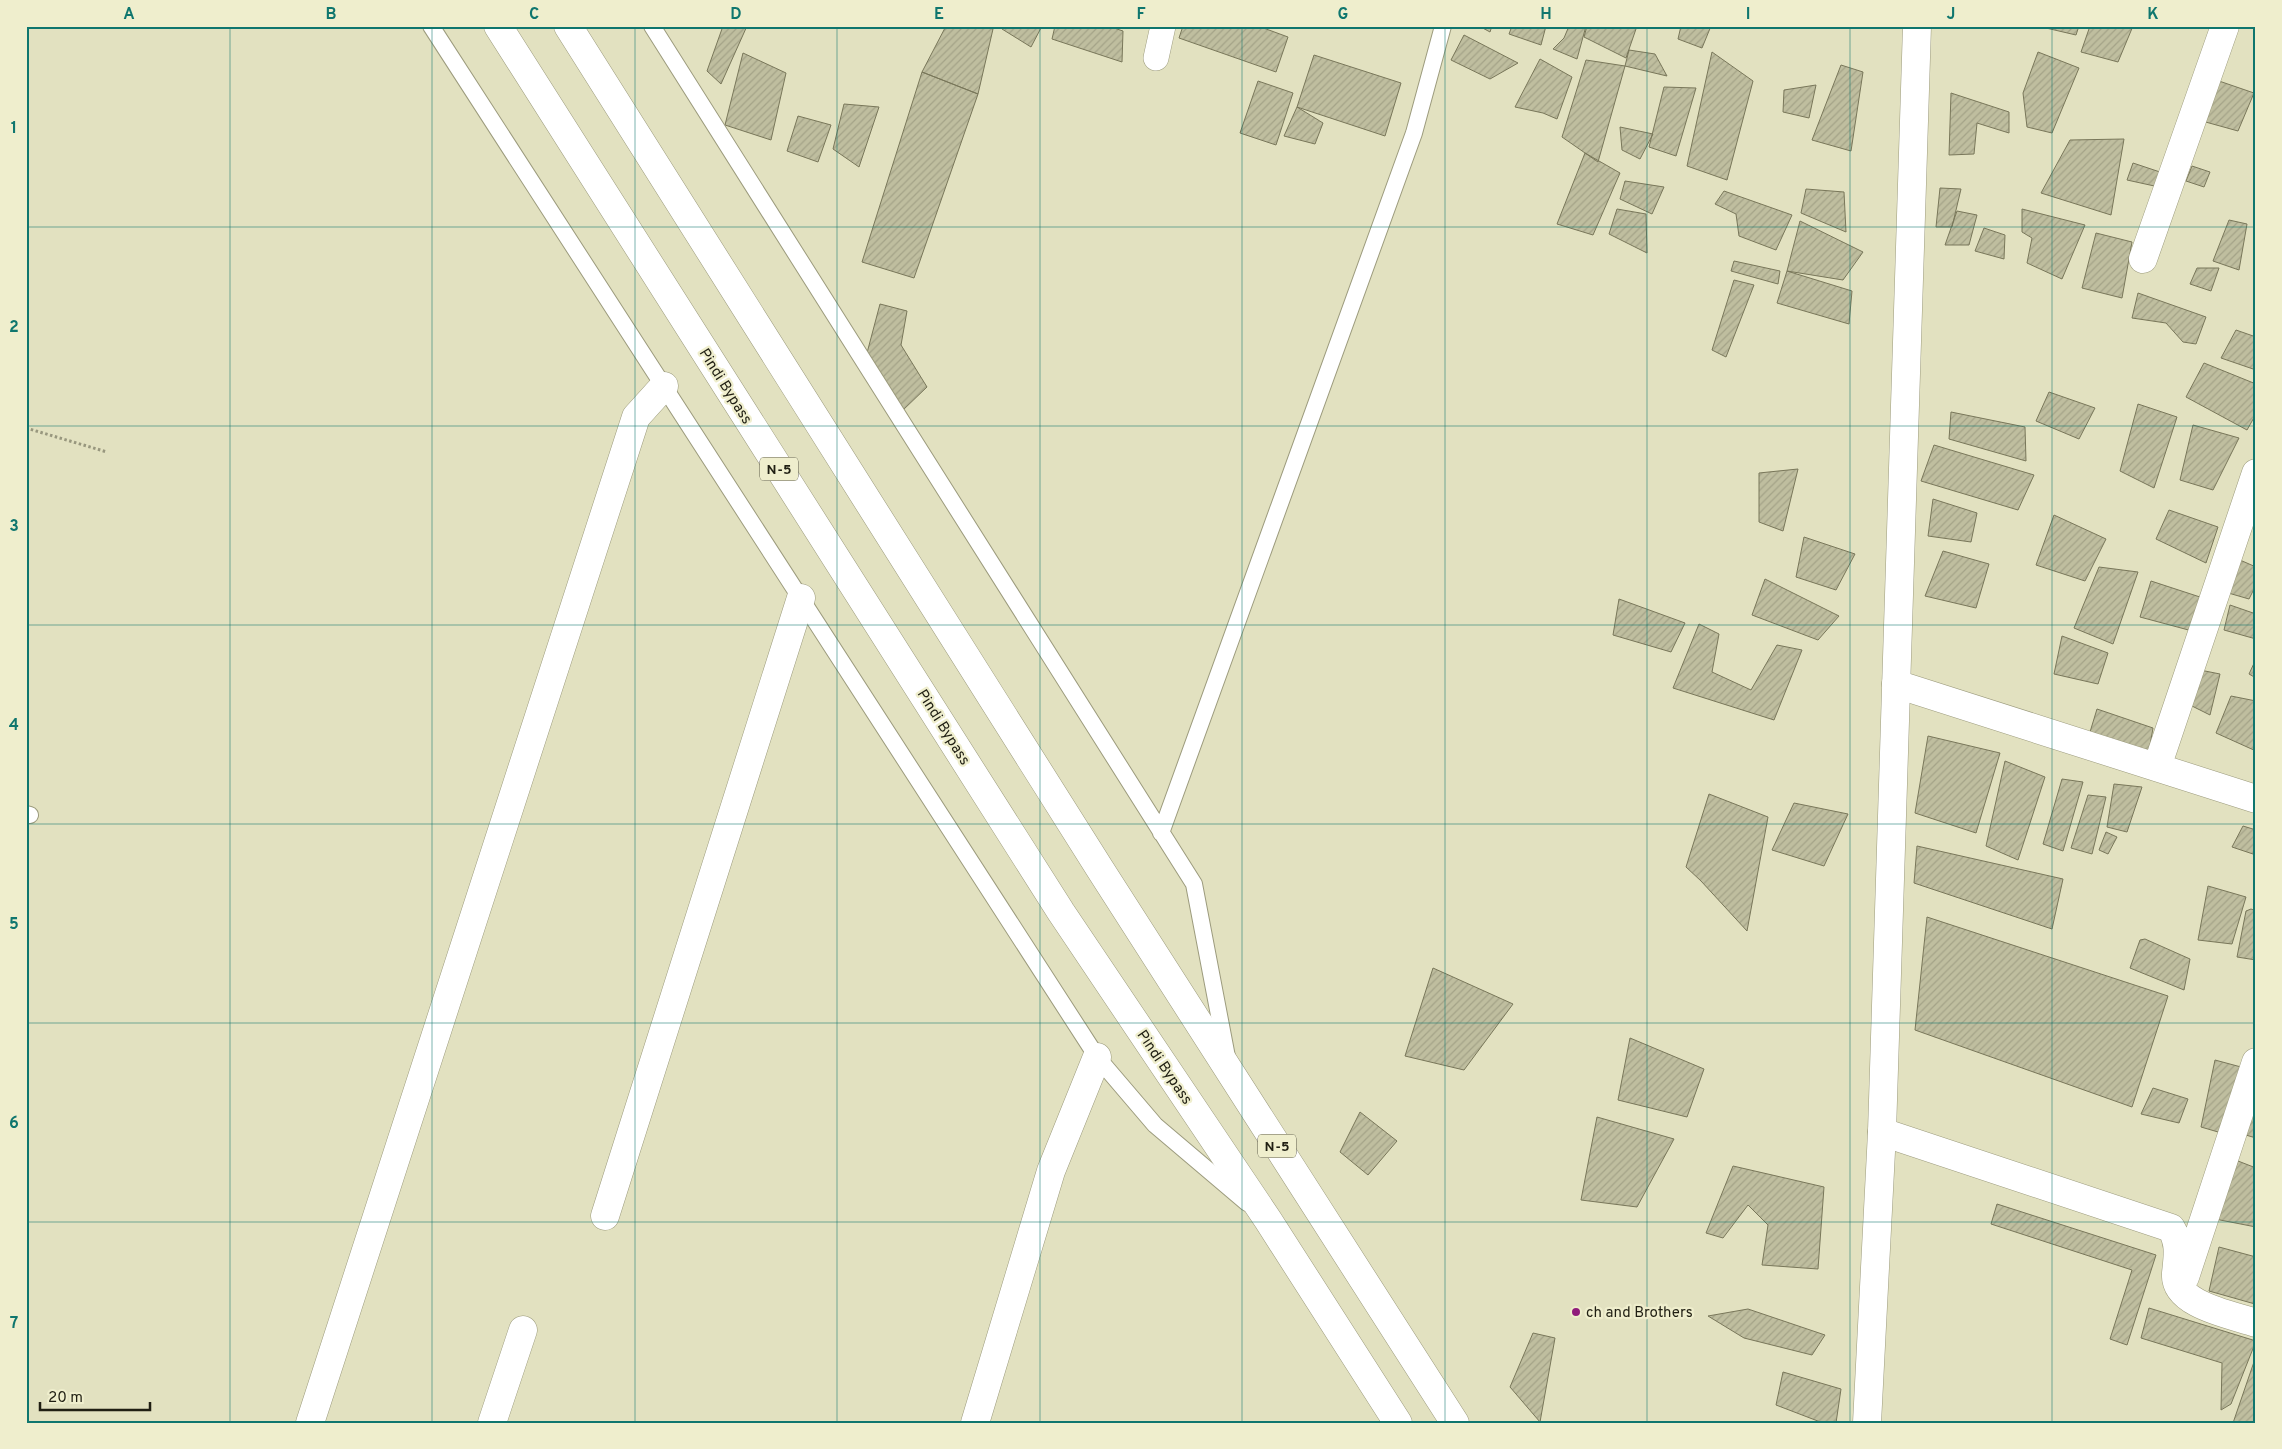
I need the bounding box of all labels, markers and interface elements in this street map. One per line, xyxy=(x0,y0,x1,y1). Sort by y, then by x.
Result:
text: A xyxy=(123,5,135,25)
text: B xyxy=(325,5,337,25)
text: C xyxy=(529,5,539,25)
text: D xyxy=(730,5,742,25)
text: E xyxy=(934,5,944,25)
text: F xyxy=(1136,5,1146,25)
text: G xyxy=(1338,5,1348,25)
text: H xyxy=(1540,5,1552,25)
text: I xyxy=(1746,5,1750,25)
text: J xyxy=(1947,5,1955,25)
text: K xyxy=(2147,5,2159,25)
text: 1 xyxy=(11,119,17,139)
text: 2 xyxy=(9,318,19,338)
street label: Pindi Bypass xyxy=(694,345,756,428)
road number: N-5 xyxy=(760,458,798,480)
text: 3 xyxy=(9,517,19,537)
street label: Pindi Bypass xyxy=(912,686,974,769)
text: 4 xyxy=(9,716,19,736)
text: 5 xyxy=(9,915,19,935)
street label: Pindi Bypass xyxy=(1132,1027,1196,1109)
text: 6 xyxy=(9,1114,19,1134)
road number: N-5 xyxy=(1258,1134,1296,1158)
place label: ch and Brothers xyxy=(1586,1304,1693,1323)
marker: ch and Brothers xyxy=(1570,1306,1582,1318)
text: 7 xyxy=(10,1314,18,1334)
scale bar xyxy=(40,1379,150,1411)
text: 20 m xyxy=(48,1389,83,1408)

